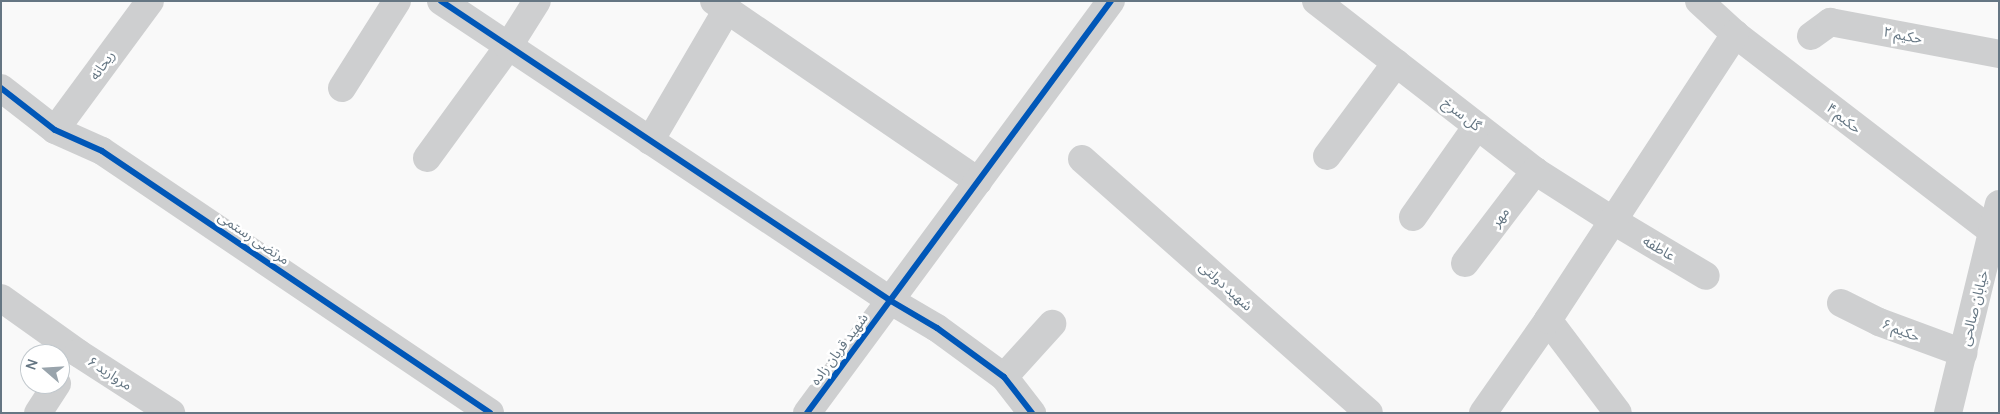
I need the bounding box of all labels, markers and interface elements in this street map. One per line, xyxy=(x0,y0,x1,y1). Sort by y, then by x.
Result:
street label: حکیم ۲ xyxy=(1882,23,1924,47)
street label: ریحانه xyxy=(86,47,118,83)
street label: گل سرخ xyxy=(1439,94,1485,134)
street label: حکیم ۴ xyxy=(1823,99,1865,137)
street label: مهر xyxy=(1487,204,1513,230)
street label: مرتضی رستمی xyxy=(215,208,293,268)
street label: عاطفه xyxy=(1640,232,1678,264)
street label: شهید دولتی xyxy=(1196,258,1256,314)
street label: خیابان صالحی xyxy=(1956,268,1992,348)
street label: شهید قربان زاده xyxy=(807,310,871,388)
street label: حکیم ۶ xyxy=(1880,315,1922,345)
north arrow xyxy=(20,344,70,394)
street label: مروارید ۶ xyxy=(85,352,135,394)
text: N xyxy=(21,356,42,372)

